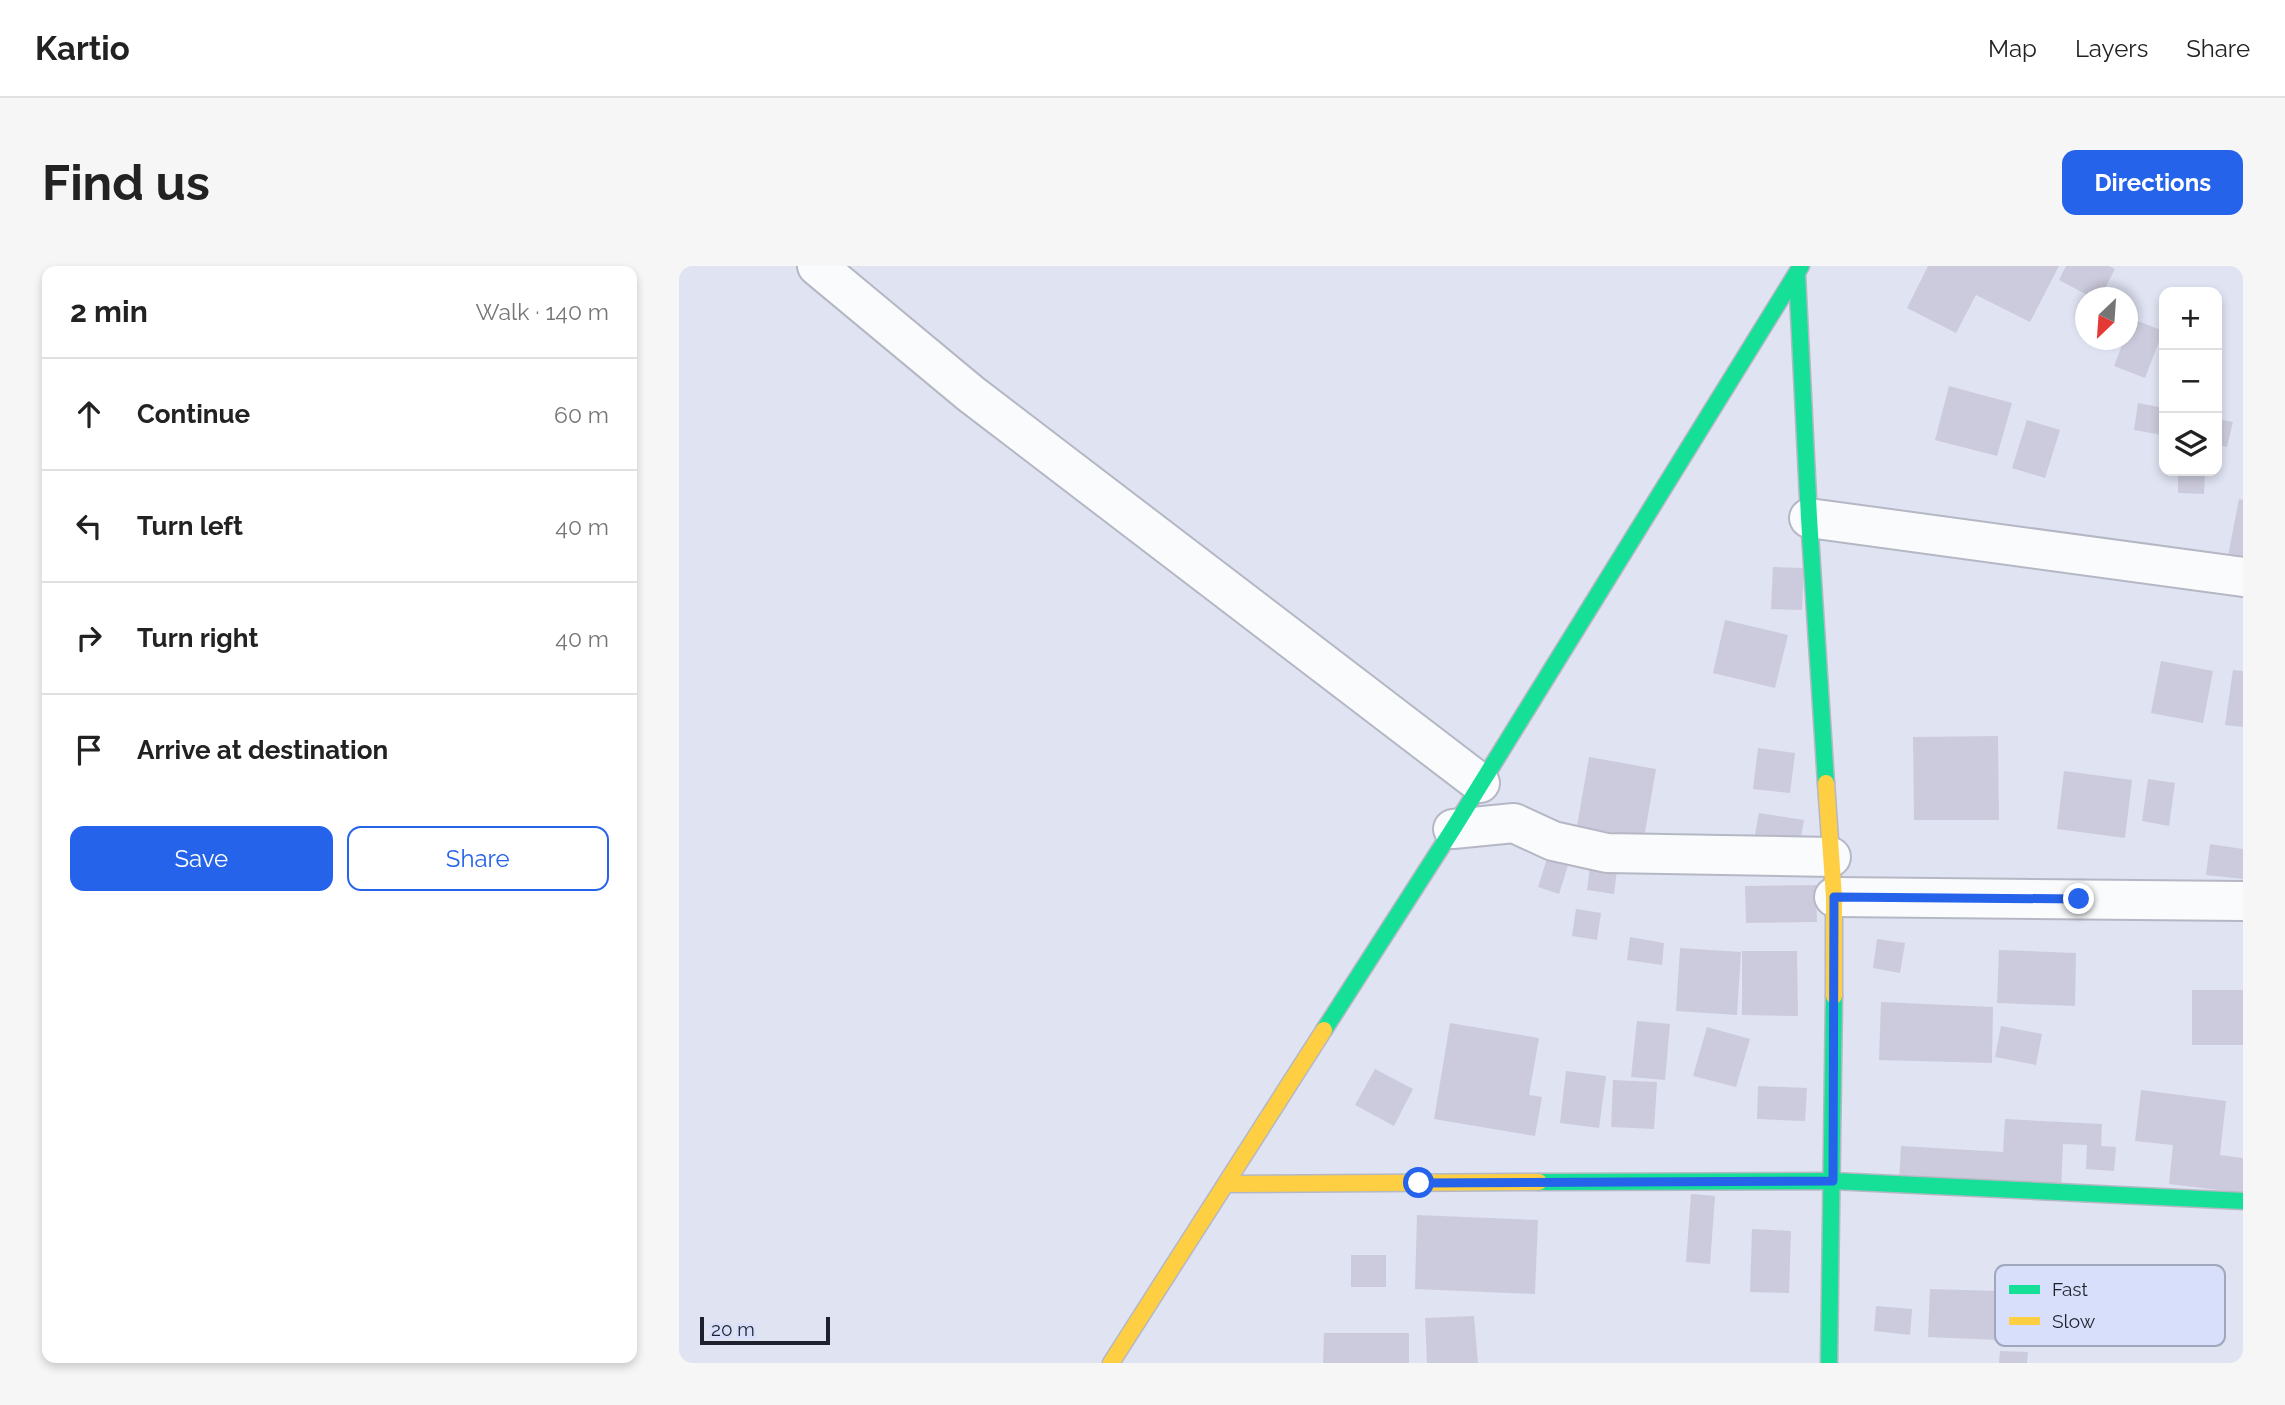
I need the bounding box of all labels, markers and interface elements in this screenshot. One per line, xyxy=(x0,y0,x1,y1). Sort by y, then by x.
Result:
text: Kartio xyxy=(35,29,130,68)
text: Map xyxy=(1988,34,2037,63)
text: Layers xyxy=(2075,34,2148,63)
text: Share xyxy=(2186,34,2250,63)
button: Directions xyxy=(2062,150,2243,215)
text: Find us xyxy=(42,154,210,211)
north arrow xyxy=(2075,287,2138,350)
map controls xyxy=(2159,287,2222,476)
button: + xyxy=(2159,287,2222,350)
text: 2 min xyxy=(70,294,148,329)
text: Walk · 140 m xyxy=(476,298,609,325)
button: − xyxy=(2159,350,2222,413)
icon: ahead xyxy=(70,395,108,433)
text: Continue xyxy=(137,399,250,429)
text: 60 m xyxy=(554,401,609,428)
button: layers xyxy=(2159,413,2222,476)
icon: left xyxy=(70,507,108,545)
text: Turn left xyxy=(137,511,243,541)
text: 40 m xyxy=(555,513,609,540)
icon: right xyxy=(70,619,108,657)
text: Turn right xyxy=(137,623,258,653)
text: 40 m xyxy=(555,625,609,652)
icon: arrive xyxy=(70,731,108,769)
text: Arrive at destination xyxy=(137,735,388,765)
button: Save xyxy=(70,826,333,891)
button: Share xyxy=(347,826,609,891)
route end xyxy=(2063,883,2094,914)
route start xyxy=(1403,1167,1434,1198)
legend xyxy=(1995,1265,2225,1346)
text: Fast xyxy=(2052,1278,2088,1300)
text: Slow xyxy=(2052,1310,2096,1332)
scale bar xyxy=(700,1314,829,1346)
text: 20 m xyxy=(711,1318,755,1340)

